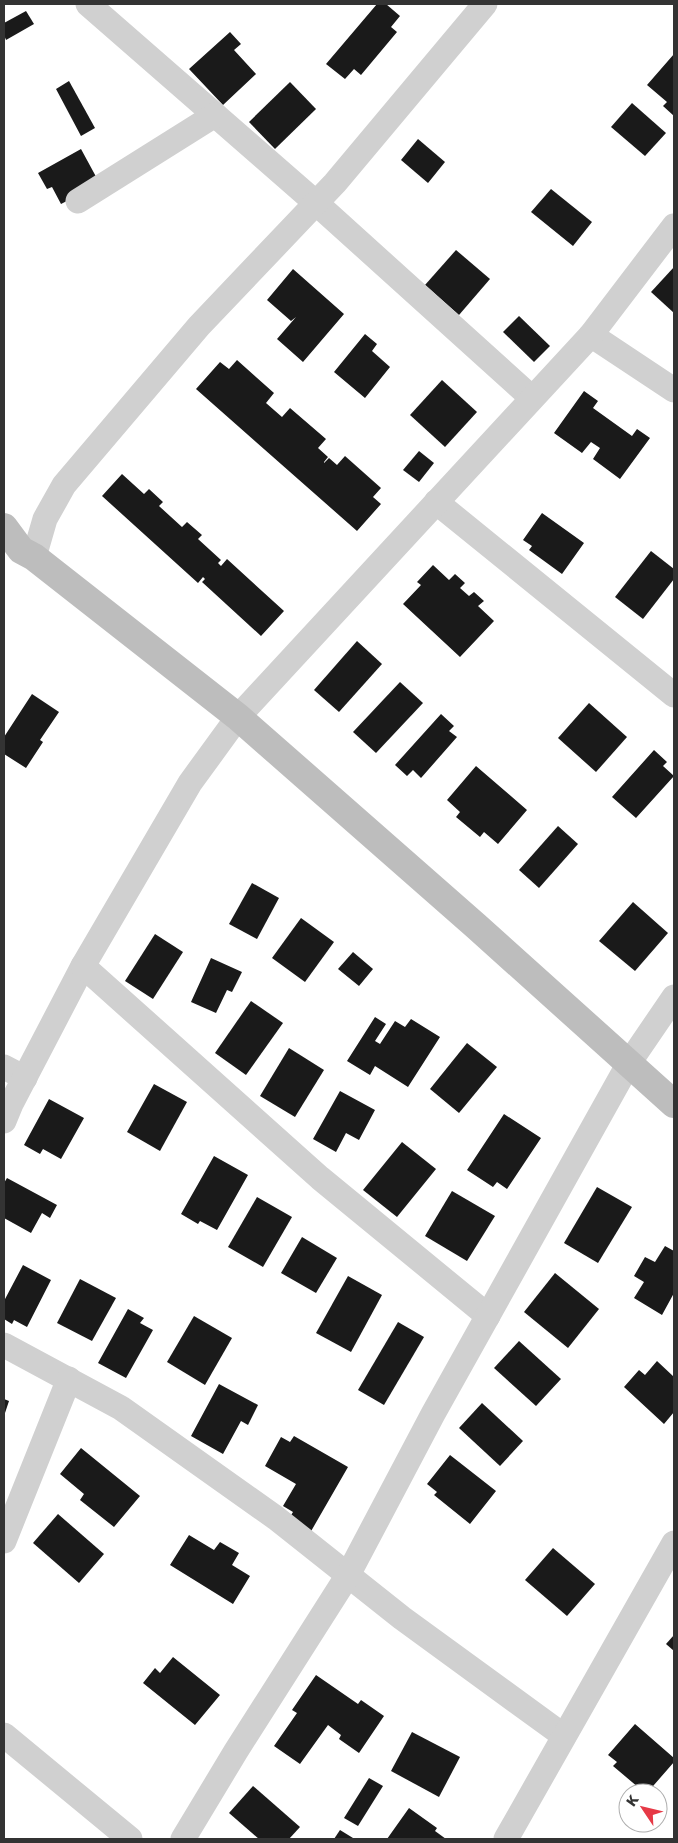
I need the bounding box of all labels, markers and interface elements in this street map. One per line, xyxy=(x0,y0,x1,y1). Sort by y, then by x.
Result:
north arrow xyxy=(618,1783,668,1833)
text: K xyxy=(622,1791,642,1809)

